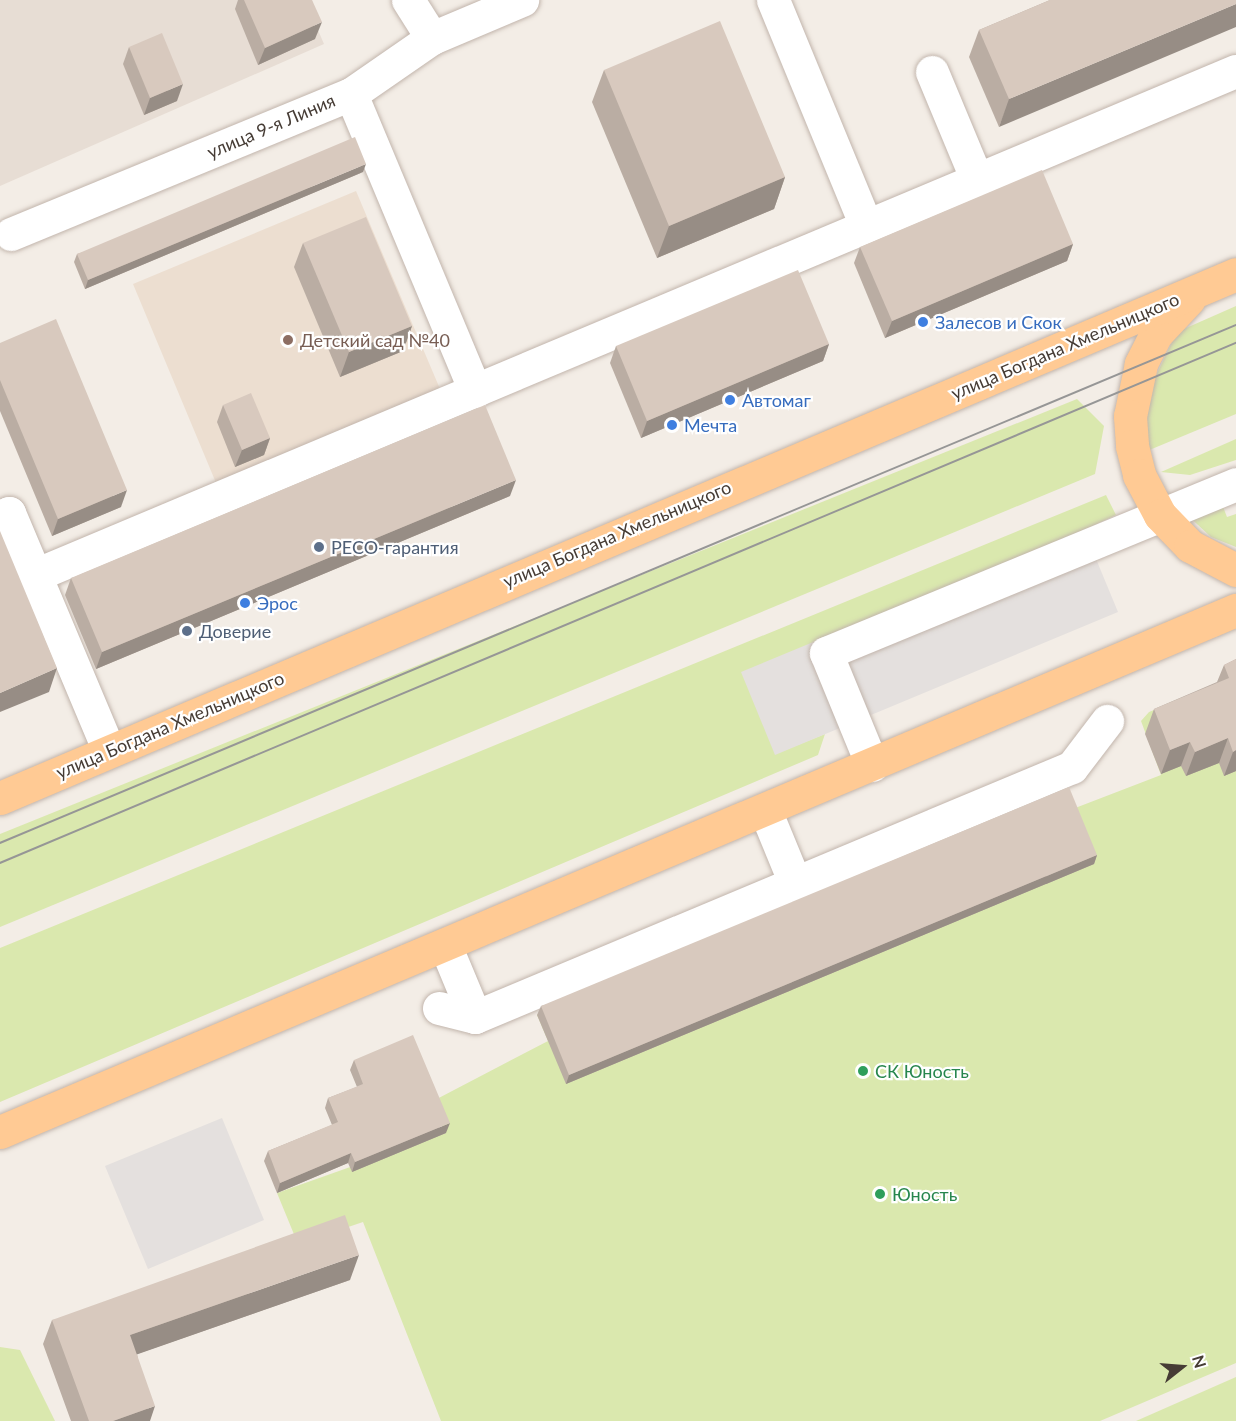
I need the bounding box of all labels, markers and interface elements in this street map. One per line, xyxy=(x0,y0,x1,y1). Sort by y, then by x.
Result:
street label: улица 9-я Линия xyxy=(204,89,338,163)
street label: улица Богдана Хмельницкого xyxy=(948,288,1182,404)
place label: Залесов и Скок xyxy=(935,311,1062,333)
marker: Залесов и Скок xyxy=(916,315,930,329)
place label: Детский сад №40 xyxy=(300,329,450,351)
marker: Детский сад №40 xyxy=(281,333,295,347)
place label: Автомаг xyxy=(742,389,811,411)
marker: Автомаг xyxy=(723,393,737,407)
place label: Мечта xyxy=(684,414,737,436)
marker: Мечта xyxy=(665,418,679,432)
street label: улица Богдана Хмельницкого xyxy=(500,476,734,592)
place label: РЕСО-гарантия xyxy=(331,536,459,558)
marker: РЕСО-гарантия xyxy=(312,540,326,554)
place label: Эрос xyxy=(257,592,298,614)
marker: Эрос xyxy=(238,596,252,610)
place label: Доверие xyxy=(199,620,271,642)
marker: Доверие xyxy=(180,624,194,638)
street label: улица Богдана Хмельницкого xyxy=(53,667,287,783)
place label: СК Юность xyxy=(875,1060,969,1082)
marker: СК Юность xyxy=(856,1064,870,1078)
place label: Юность xyxy=(892,1183,957,1205)
marker: Юность xyxy=(873,1187,887,1201)
north arrow xyxy=(1152,1337,1212,1397)
text: N xyxy=(1189,1353,1211,1370)

